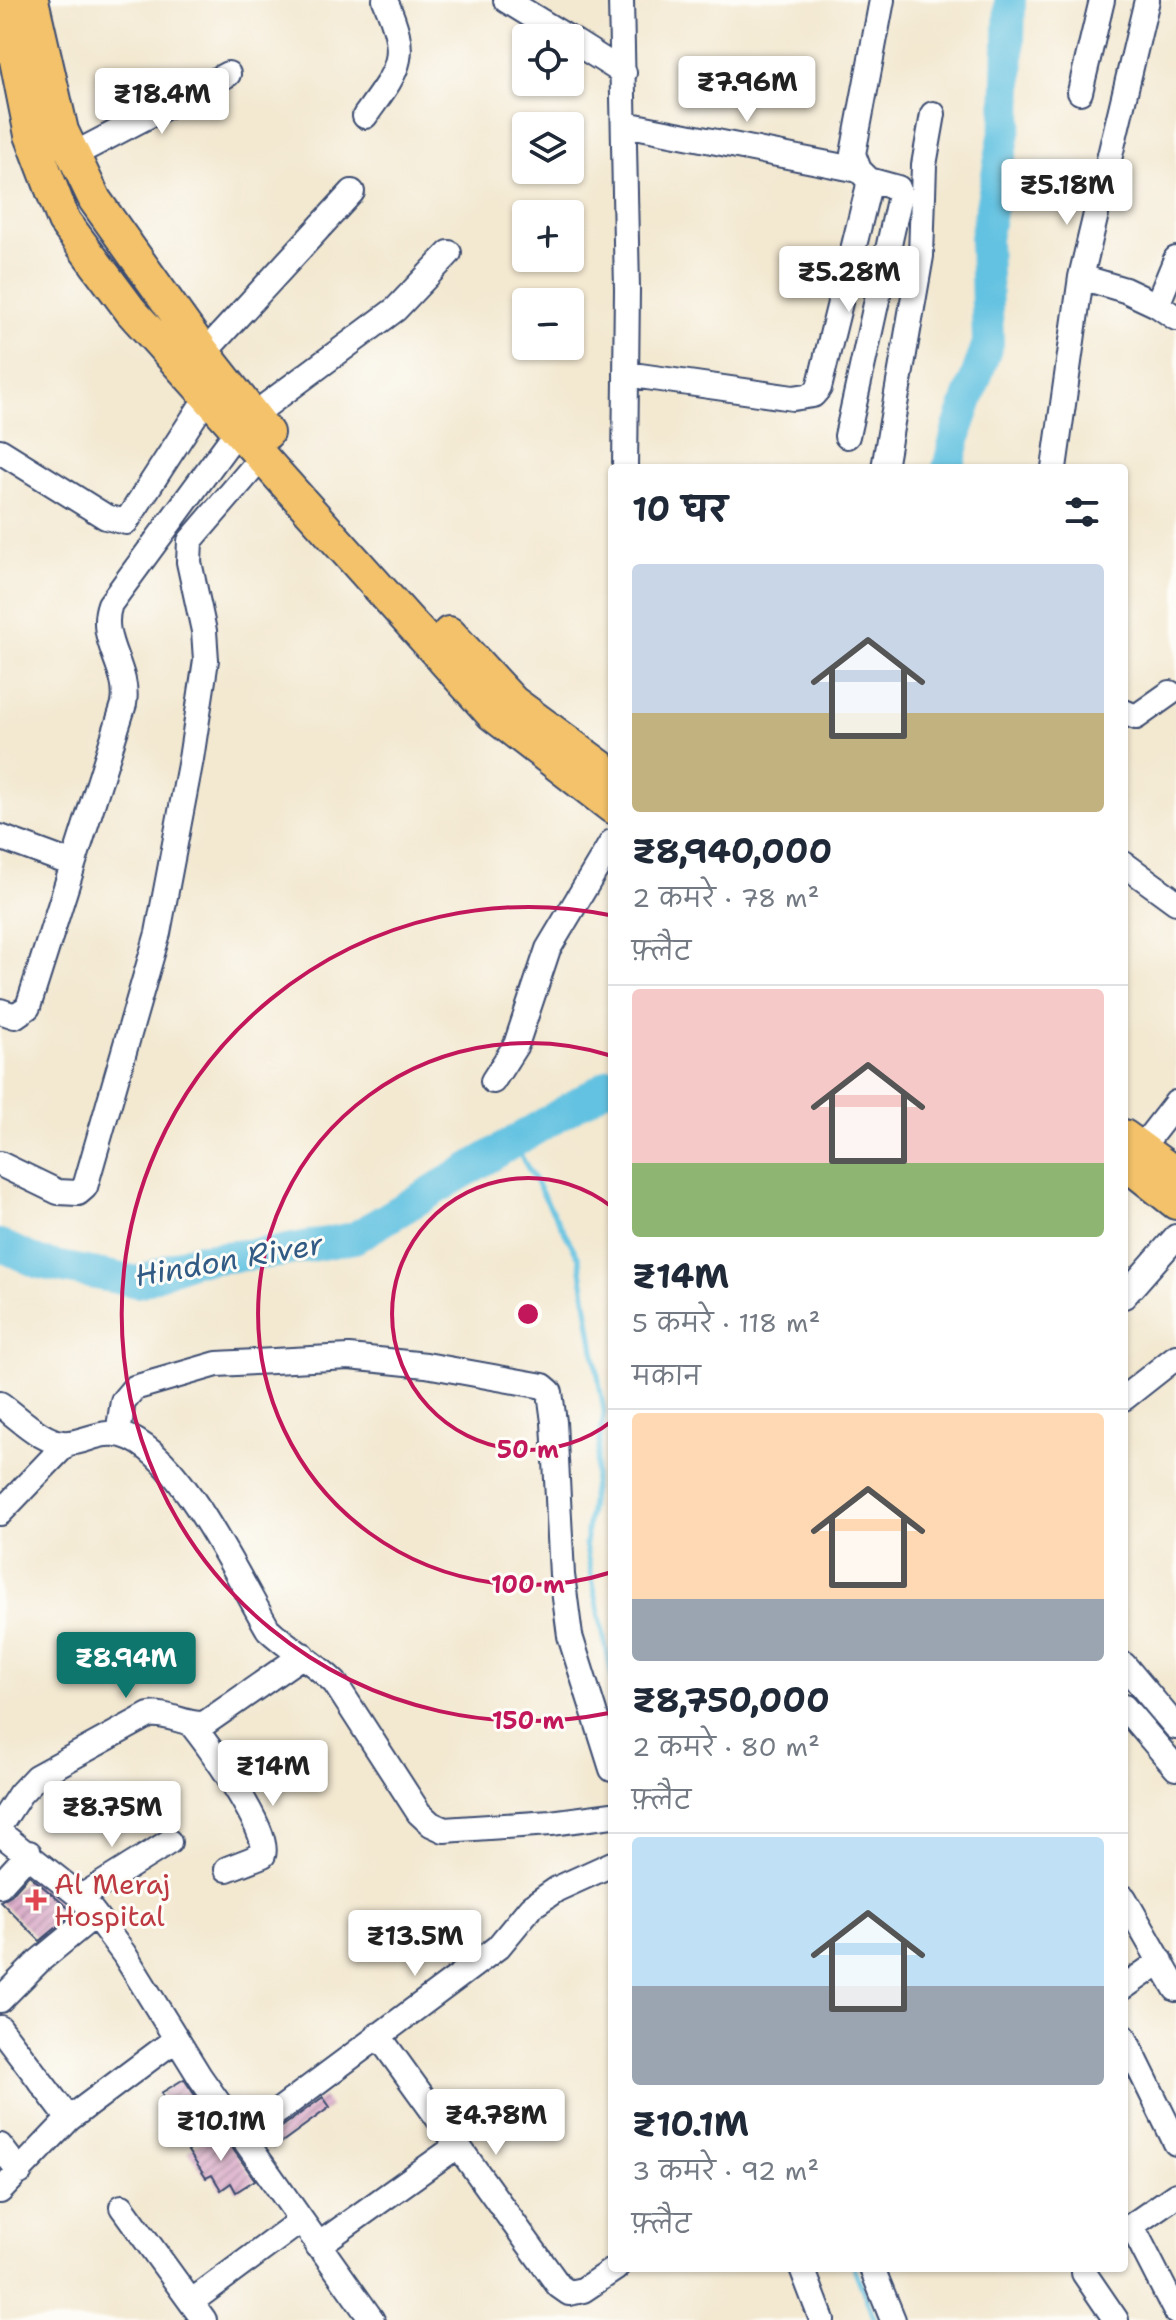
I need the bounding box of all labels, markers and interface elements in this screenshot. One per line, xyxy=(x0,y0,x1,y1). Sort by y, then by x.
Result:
map controls xyxy=(512,24,584,360)
button: locate xyxy=(512,24,584,96)
pin: ₹7.96M xyxy=(682,56,812,124)
text: ₹7.96M xyxy=(696,64,798,99)
pin: ₹18.4M xyxy=(97,68,227,136)
text: ₹18.4M xyxy=(113,76,211,111)
button: layers xyxy=(512,112,584,184)
pin: ₹5.18M xyxy=(1002,159,1132,227)
text: ₹5.18M xyxy=(1019,167,1115,202)
button: + xyxy=(512,200,584,272)
pin: ₹5.28M xyxy=(784,246,914,314)
text: ₹5.28M xyxy=(797,254,901,289)
button: − xyxy=(512,288,584,360)
text: 10 घर xyxy=(632,486,727,532)
icon: filters xyxy=(1060,490,1104,534)
icon: home xyxy=(796,616,940,760)
text: ₹8,940,000 xyxy=(632,828,832,874)
text: 2 कमरे · 78 m² xyxy=(632,880,819,915)
text: फ़्लैट xyxy=(632,933,691,968)
icon: home xyxy=(796,1041,940,1185)
water label: Hindon River xyxy=(132,1223,327,1296)
text: ₹14M xyxy=(632,1253,729,1299)
centre of rings xyxy=(514,1300,542,1328)
text: 5 कमरे · 118 m² xyxy=(632,1305,820,1340)
text: मकान xyxy=(632,1358,701,1393)
text: 50 m xyxy=(497,1434,559,1466)
icon: home xyxy=(796,1465,940,1609)
text: 100 m xyxy=(491,1569,565,1601)
pin: ₹8.94M xyxy=(61,1632,191,1700)
text: ₹8.94M xyxy=(75,1640,177,1675)
text: ₹8,750,000 xyxy=(632,1677,830,1723)
text: 150 m xyxy=(492,1705,564,1737)
text: 2 कमरे · 80 m² xyxy=(632,1729,820,1764)
pin: ₹14M xyxy=(226,1740,320,1808)
text: ₹14M xyxy=(236,1748,310,1783)
pin: ₹8.75M xyxy=(47,1781,177,1849)
text: फ़्लैट xyxy=(632,1782,691,1817)
text: ₹8.75M xyxy=(62,1789,162,1824)
place label: Al Meraj Hospital xyxy=(54,1865,170,1935)
marker: Al Meraj Hospital xyxy=(25,1889,47,1911)
icon: home xyxy=(796,1889,940,2033)
pin: ₹13.5M xyxy=(350,1910,480,1978)
text: ₹13.5M xyxy=(366,1918,464,1953)
pin: ₹4.78M xyxy=(431,2089,561,2157)
pin: ₹10.1M xyxy=(156,2095,286,2163)
text: ₹4.78M xyxy=(445,2097,547,2132)
text: ₹10.1M xyxy=(632,2101,749,2147)
text: ₹10.1M xyxy=(176,2103,266,2138)
text: 3 कमरे · 92 m² xyxy=(632,2153,819,2188)
text: फ़्लैट xyxy=(632,2206,691,2241)

